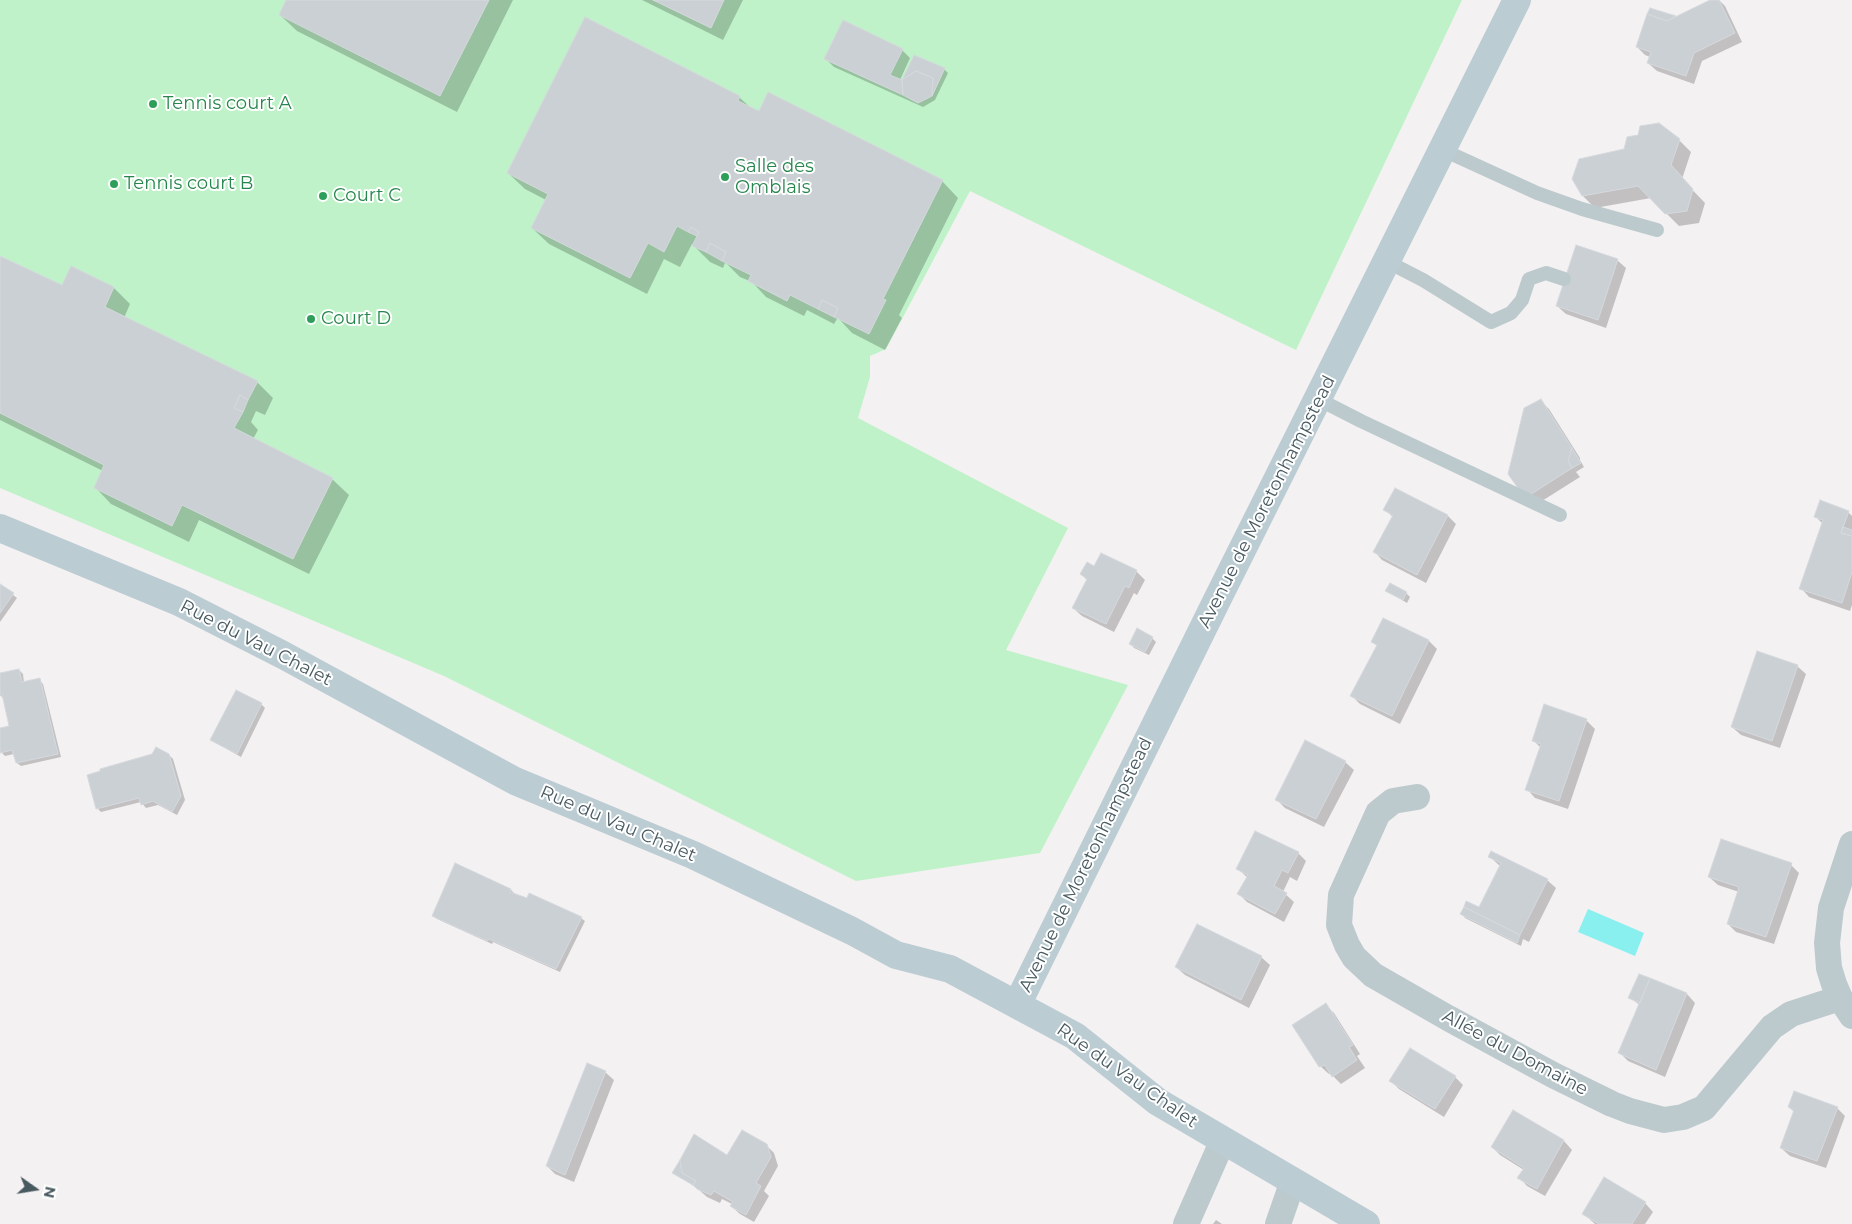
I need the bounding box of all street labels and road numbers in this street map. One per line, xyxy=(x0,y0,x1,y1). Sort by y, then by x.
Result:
street label: Avenue de Moretonhampstead xyxy=(1194,372,1340,632)
street label: Rue du Vau Chalet xyxy=(177,595,335,691)
street label: Avenue de Moretonhampstead xyxy=(1015,734,1157,996)
street label: Rue du Vau Chalet xyxy=(537,781,699,867)
street label: Allée du Domaine xyxy=(1438,1005,1592,1101)
street label: Rue du Vau Chalet xyxy=(1052,1019,1202,1133)

